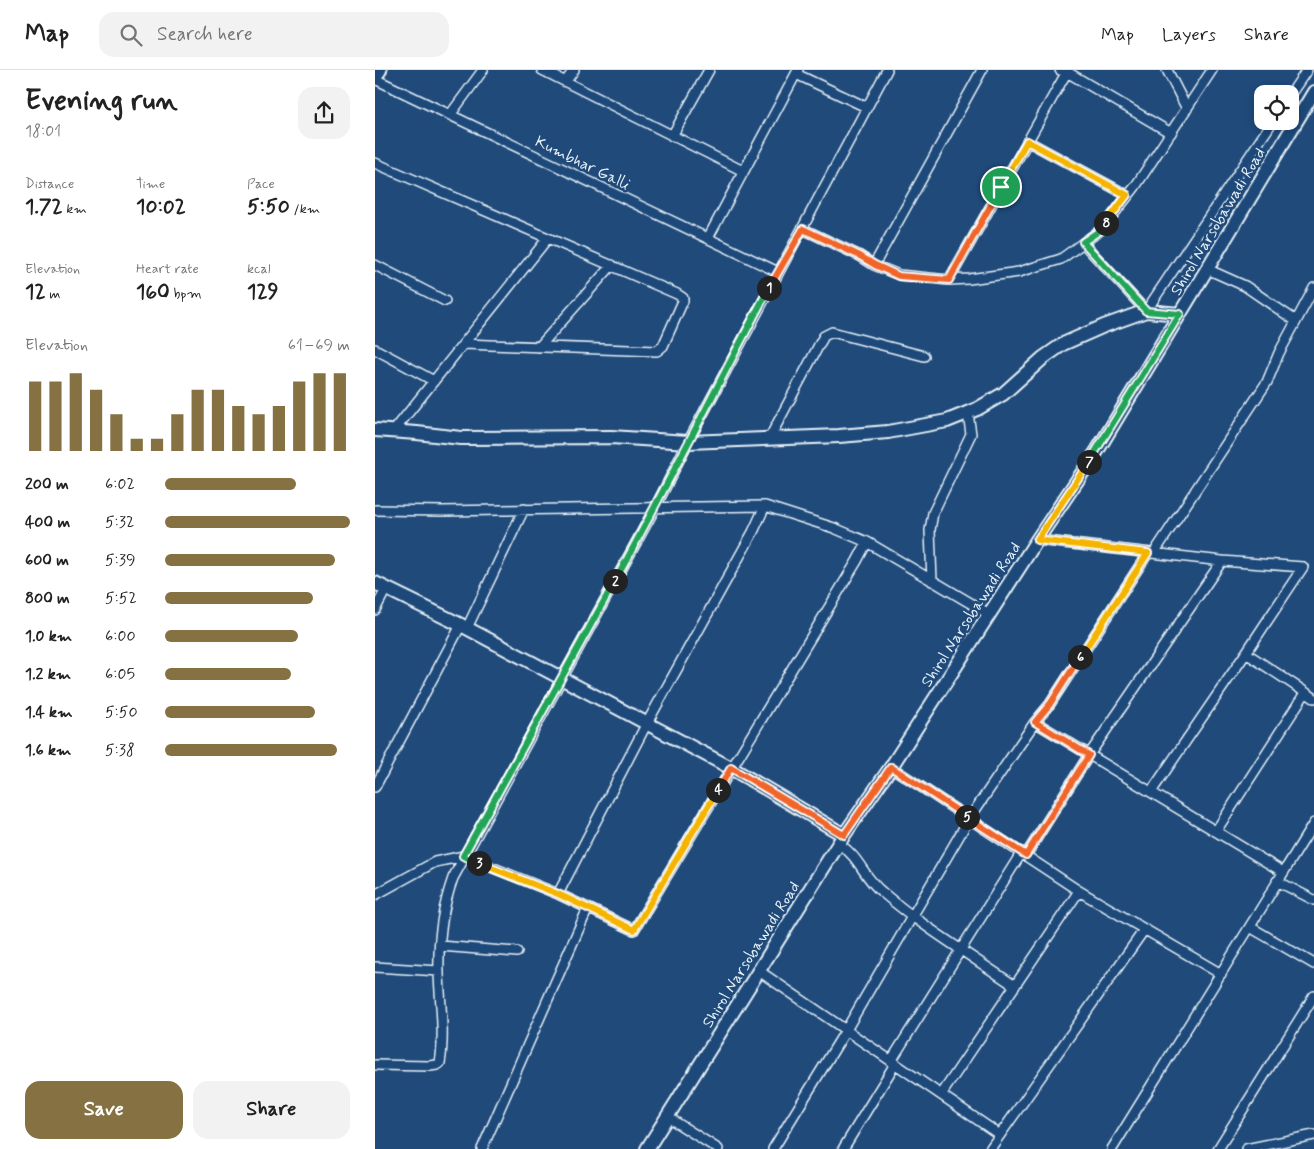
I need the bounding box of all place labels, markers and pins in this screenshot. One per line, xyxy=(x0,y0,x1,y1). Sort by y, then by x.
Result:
pin xyxy=(980,166,1022,208)
pin: 8 xyxy=(1093,210,1119,236)
pin: 1 xyxy=(757,276,781,300)
pin: 7 xyxy=(1077,450,1101,474)
pin: 2 xyxy=(603,568,627,594)
pin: 6 xyxy=(1067,644,1093,670)
pin: 4 xyxy=(705,778,731,802)
pin: 5 xyxy=(955,804,979,830)
pin: 3 xyxy=(467,850,491,876)

